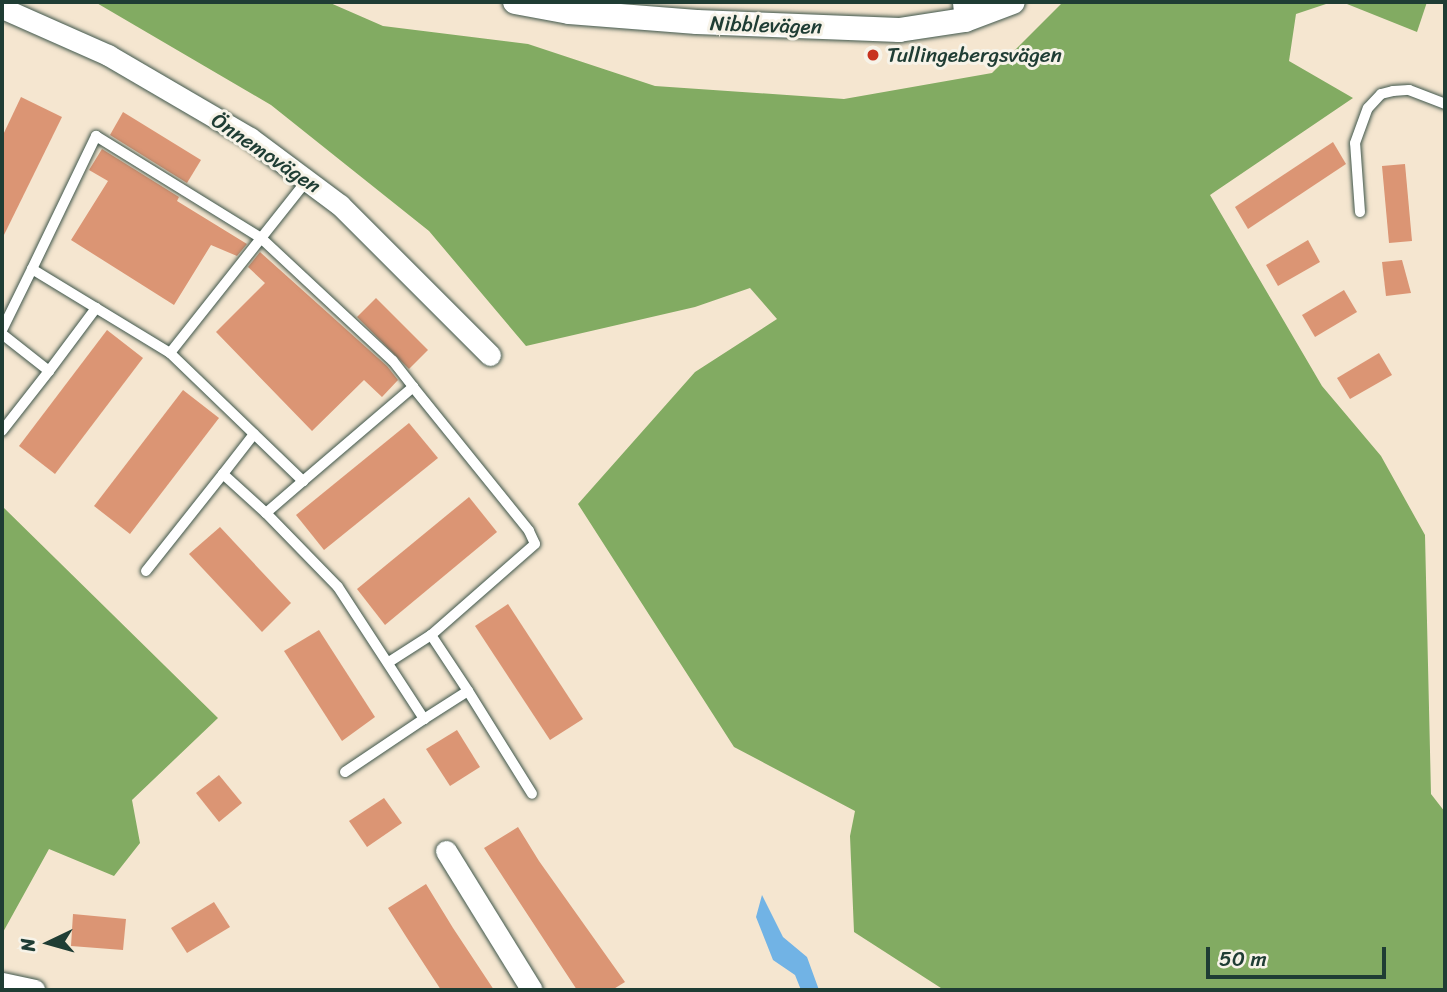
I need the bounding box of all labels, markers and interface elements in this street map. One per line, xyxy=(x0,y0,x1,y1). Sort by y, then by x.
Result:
street label: Nibblevägen xyxy=(709,10,823,40)
place label: Tullingebergsvägen xyxy=(887,42,1062,68)
marker: Tullingebergsvägen xyxy=(865,47,881,63)
street label: Önnemovägen xyxy=(207,107,325,199)
north arrow xyxy=(14,908,84,978)
scale bar xyxy=(1209,932,1389,976)
text: N xyxy=(11,937,45,953)
text: 50 m xyxy=(1219,940,1267,978)

